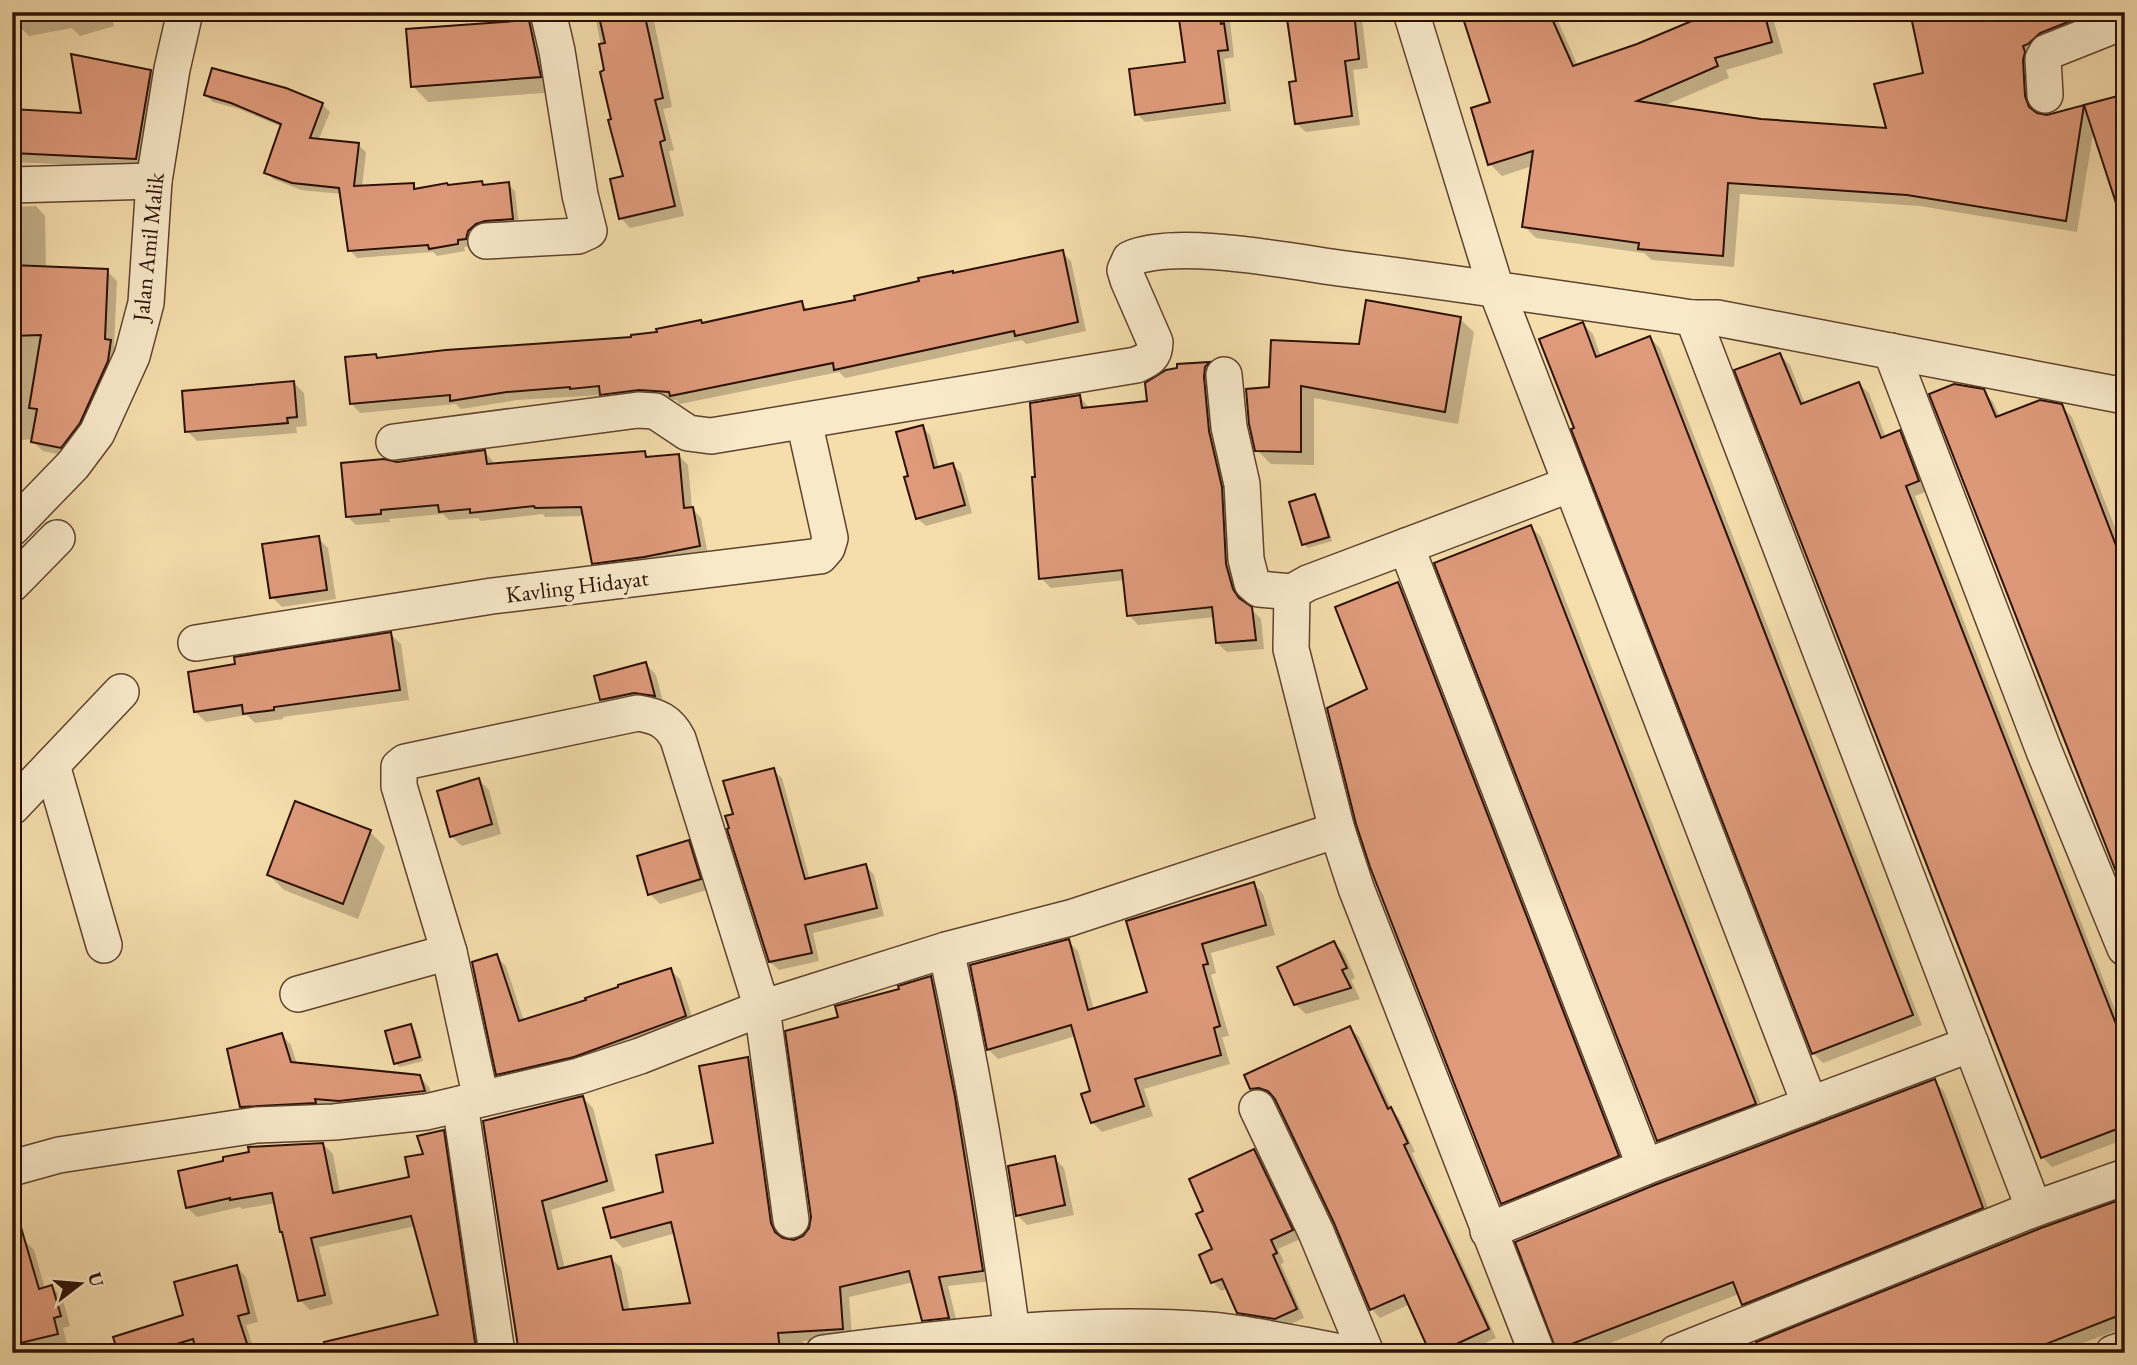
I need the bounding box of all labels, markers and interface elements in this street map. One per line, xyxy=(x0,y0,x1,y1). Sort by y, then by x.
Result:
street label: Jalan Amil Malik xyxy=(125,170,171,325)
street label: Kavling Hidayat xyxy=(504,562,651,610)
north arrow xyxy=(46,1250,116,1320)
text: U xyxy=(82,1269,110,1290)

